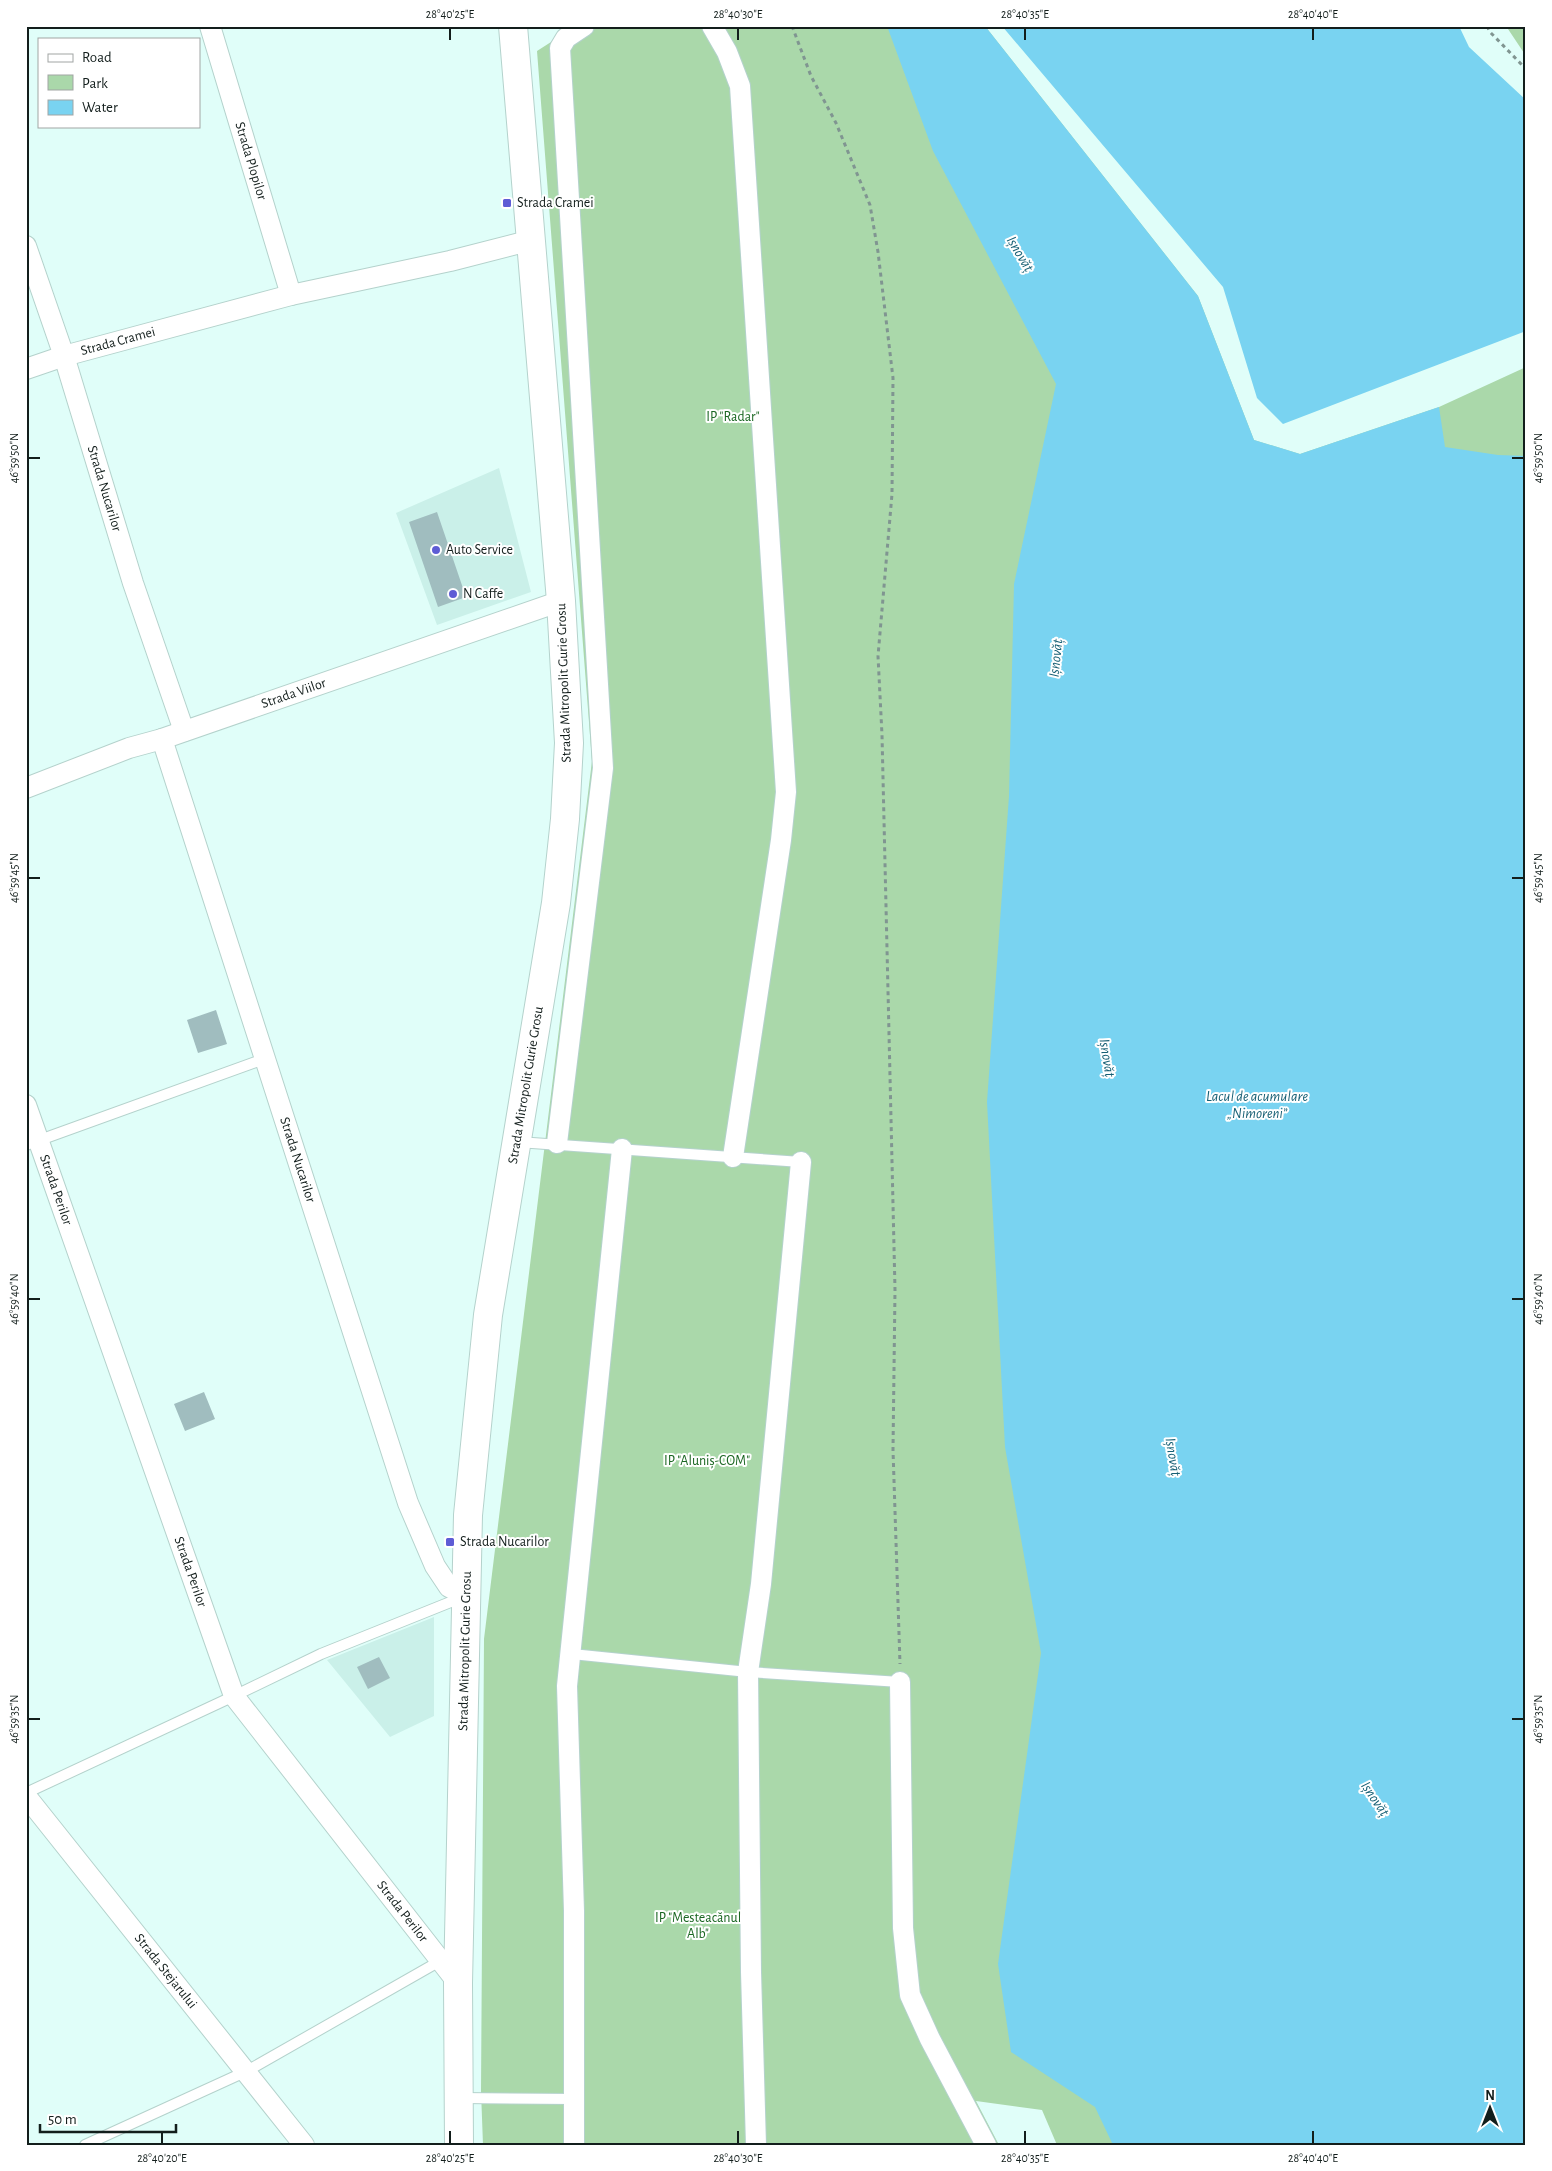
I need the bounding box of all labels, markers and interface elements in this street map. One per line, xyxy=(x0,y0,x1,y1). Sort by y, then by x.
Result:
text: 28°40'25"E xyxy=(426,8,474,20)
text: 28°40'30"E xyxy=(713,8,763,20)
text: 28°40'35"E xyxy=(1001,8,1049,20)
text: 28°40'40"E xyxy=(1288,8,1338,20)
legend xyxy=(38,38,200,128)
text: Road xyxy=(82,50,112,65)
text: Park xyxy=(82,76,108,91)
text: Water xyxy=(82,100,118,115)
street label: Strada Plopilor xyxy=(232,120,269,202)
place label: Strada Cramei xyxy=(517,196,594,210)
marker: Strada Cramei xyxy=(501,197,513,209)
water label: Ișnovăț xyxy=(1003,234,1036,275)
street label: Strada Cramei xyxy=(79,325,157,358)
park label: IP "Radar" xyxy=(706,410,760,424)
text: 46°59'50"N xyxy=(8,433,20,483)
text: 46°59'50"N xyxy=(1532,433,1544,483)
street label: Strada Nucarilor xyxy=(85,444,124,534)
place label: Auto Service xyxy=(446,543,513,557)
marker: Auto Service xyxy=(430,544,442,556)
place label: N Caffe xyxy=(463,587,503,601)
marker: N Caffe xyxy=(447,588,459,600)
street label: Strada Mitropolit Gurie Grosu xyxy=(554,603,574,763)
water label: Ișnovăț xyxy=(1047,638,1066,678)
street label: Strada Viilor xyxy=(260,676,328,711)
text: 46°59'45"N xyxy=(8,853,20,903)
text: 46°59'45"N xyxy=(1532,853,1544,903)
street label: Strada Mitropolit Gurie Grosu xyxy=(506,1005,546,1165)
water label: Ișnovăț xyxy=(1096,1038,1117,1078)
water label: Lacul de acumulare „Nimoreni” xyxy=(1206,1089,1308,1121)
street label: Strada Nucarilor xyxy=(277,1115,318,1205)
street label: Strada Perilor xyxy=(37,1153,75,1227)
text: 46°59'40"N xyxy=(8,1273,20,1325)
text: 46°59'40"N xyxy=(1532,1273,1544,1325)
water label: Ișnovăț xyxy=(1162,1437,1183,1477)
park label: IP "Aluniș-COM" xyxy=(664,1454,750,1469)
street label: Strada Perilor xyxy=(171,1535,209,1610)
place label: Strada Nucarilor xyxy=(460,1535,549,1549)
marker: Strada Nucarilor xyxy=(444,1536,456,1548)
street label: Strada Mitropolit Gurie Grosu xyxy=(456,1571,474,1731)
text: 46°59'35"N xyxy=(8,1694,20,1744)
text: 46°59'35"N xyxy=(1532,1694,1544,1744)
water label: Ișnovăț xyxy=(1357,1779,1392,1820)
street label: Strada Perilor xyxy=(374,1878,431,1945)
park label: IP "Mesteacănul Alb" xyxy=(655,1911,741,1941)
street label: Strada Stejarului xyxy=(132,1931,199,2011)
north arrow xyxy=(1464,2084,1514,2134)
text: N xyxy=(1485,2089,1495,2103)
scale bar xyxy=(40,2101,176,2133)
text: 50 m xyxy=(48,2112,77,2127)
text: 28°40'20"E xyxy=(137,2152,187,2164)
text: 28°40'25"E xyxy=(426,2152,474,2164)
text: 28°40'30"E xyxy=(713,2152,763,2164)
text: 28°40'35"E xyxy=(1001,2152,1049,2164)
text: 28°40'40"E xyxy=(1288,2152,1338,2164)

